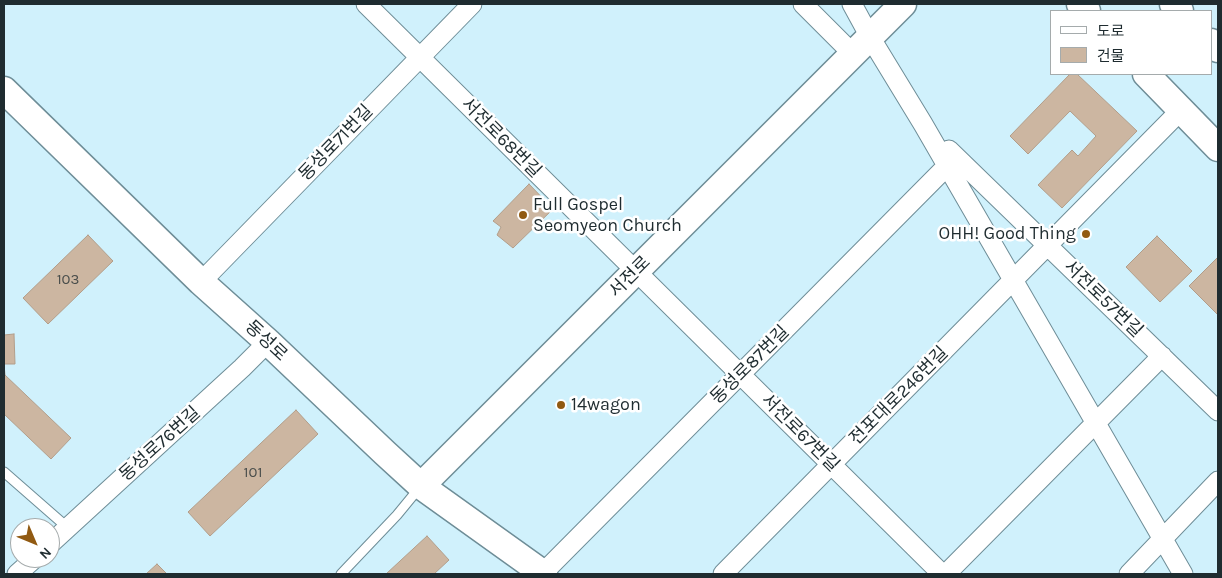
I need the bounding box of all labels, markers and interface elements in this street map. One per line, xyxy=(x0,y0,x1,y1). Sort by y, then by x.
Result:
legend xyxy=(1050,10,1212,75)
text: 도로 xyxy=(1097,22,1125,40)
text: 건물 xyxy=(1097,47,1125,65)
street label: 서전로68번길 xyxy=(457,94,545,182)
street label: 동성로71번길 xyxy=(294,101,378,185)
place label: Full Gospel Seomyeon Church xyxy=(533,194,682,236)
marker: Full Gospel Seomyeon Church xyxy=(517,209,529,221)
place label: OHH! Good Thing xyxy=(939,223,1076,245)
marker: OHH! Good Thing xyxy=(1080,228,1092,240)
street label: 서전로 xyxy=(605,252,655,302)
street label: 서전로57번길 xyxy=(1059,256,1147,342)
house number: 103 xyxy=(57,271,79,289)
street label: 동성로 xyxy=(240,316,292,366)
street label: 동성로87번길 xyxy=(706,321,794,409)
street label: 전포대로246번길 xyxy=(845,342,953,450)
street label: 서전로67번길 xyxy=(756,389,844,477)
place label: 14wagon xyxy=(571,394,641,416)
marker: 14wagon xyxy=(555,399,567,411)
street label: 동성로76번길 xyxy=(115,402,205,486)
house number: 101 xyxy=(244,464,262,482)
north arrow xyxy=(10,518,60,568)
text: N xyxy=(36,544,55,563)

